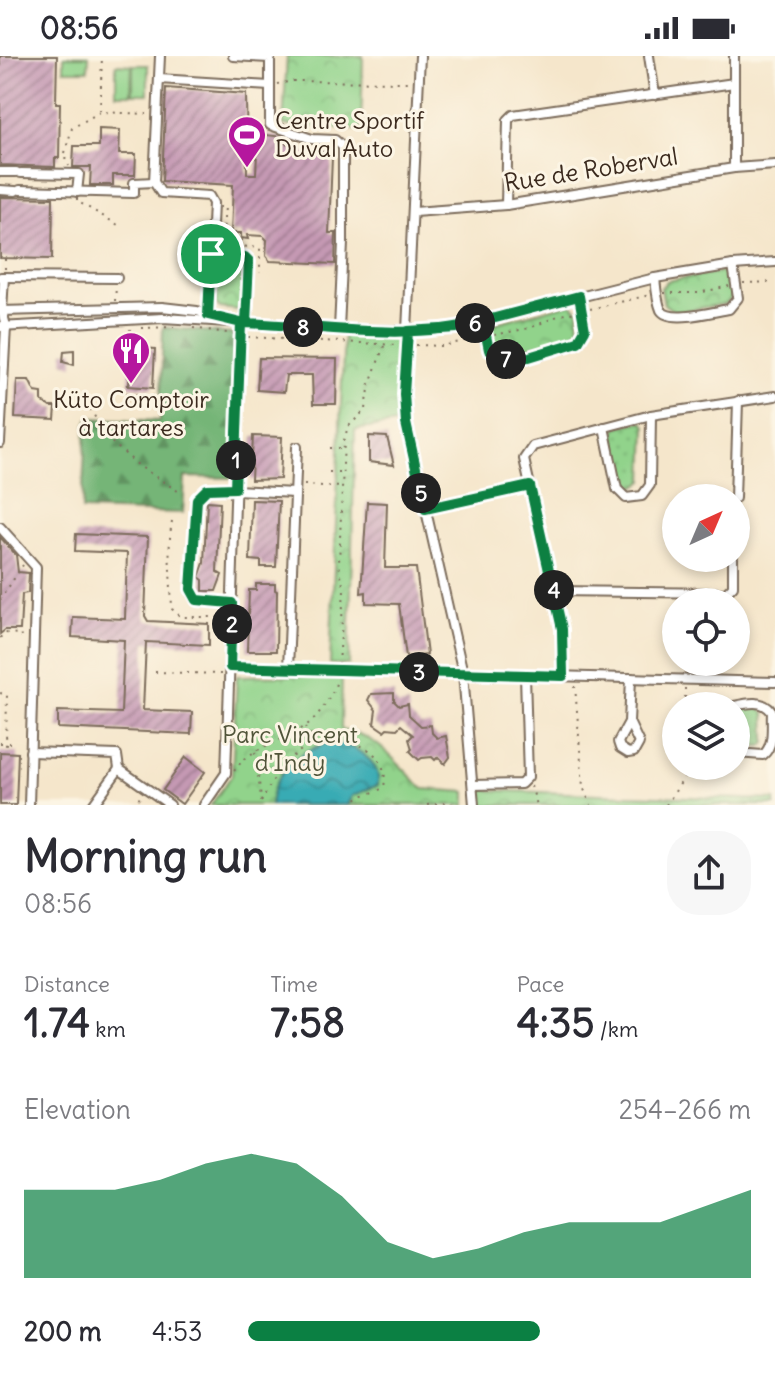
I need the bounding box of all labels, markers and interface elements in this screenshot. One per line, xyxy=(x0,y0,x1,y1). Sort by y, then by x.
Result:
text: 08:56 xyxy=(40,9,118,47)
place label: Centre Sportif Duval Auto xyxy=(275,105,425,163)
sports icon: Centre Sportif Duval Auto xyxy=(226,114,268,169)
street label: Rue de Roberval xyxy=(502,140,680,198)
pin xyxy=(177,220,245,288)
icon: arrive xyxy=(189,232,233,276)
pin: 6 xyxy=(455,303,495,343)
pin: 8 xyxy=(283,307,323,347)
text: 6 xyxy=(469,309,481,337)
text: 8 xyxy=(297,313,309,341)
restaurant icon: Küto Comptoir à tartares xyxy=(110,330,152,385)
pin: 7 xyxy=(486,339,526,379)
text: 7 xyxy=(501,345,511,373)
place label: Küto Comptoir à tartares xyxy=(53,384,209,442)
pin: 1 xyxy=(216,440,256,480)
text: 1 xyxy=(232,446,240,474)
pin: 5 xyxy=(401,473,441,513)
text: 5 xyxy=(415,479,427,507)
north arrow xyxy=(662,484,750,572)
map controls xyxy=(662,484,750,780)
pin: 4 xyxy=(534,570,574,610)
text: 4 xyxy=(548,576,560,604)
button: locate xyxy=(662,588,750,676)
pin: 2 xyxy=(212,604,252,644)
text: 2 xyxy=(226,610,238,638)
pin: 3 xyxy=(399,652,439,692)
text: 3 xyxy=(413,658,425,686)
button: layers xyxy=(662,692,750,780)
park label: Parc Vincent d'Indy xyxy=(222,719,358,777)
text: Morning run xyxy=(24,829,267,884)
button: share xyxy=(667,831,751,915)
text: 08:56 xyxy=(24,887,92,920)
text: Distance xyxy=(24,970,110,998)
text: Time xyxy=(270,970,318,998)
text: Pace xyxy=(517,970,564,998)
text: 1.74 xyxy=(24,998,90,1048)
text: 7:58 xyxy=(270,998,345,1048)
text: 4:35 xyxy=(517,998,595,1048)
text: km xyxy=(90,1015,126,1043)
text: /km xyxy=(595,1015,638,1043)
text: Elevation xyxy=(24,1093,131,1126)
text: 254–266 m xyxy=(619,1093,751,1126)
text: 200 m xyxy=(24,1315,101,1348)
text: 4:53 xyxy=(152,1315,203,1348)

